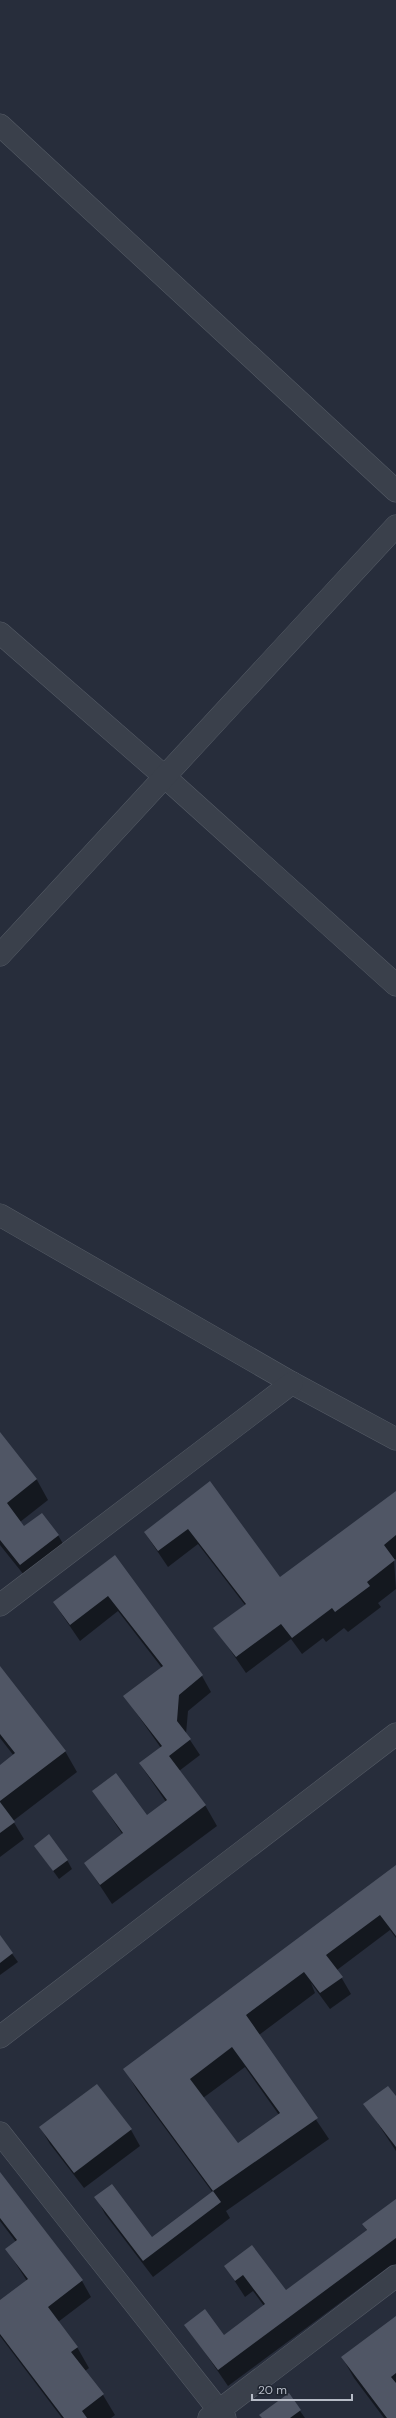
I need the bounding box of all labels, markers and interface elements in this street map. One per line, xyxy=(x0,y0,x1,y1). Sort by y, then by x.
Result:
scale bar xyxy=(252,2376,352,2402)
text: 20 m xyxy=(258,2382,287,2398)

